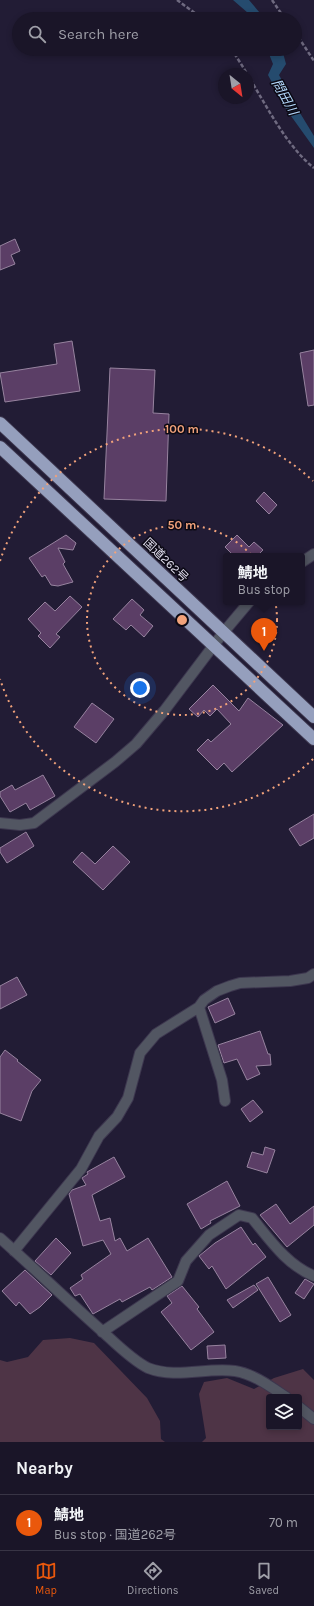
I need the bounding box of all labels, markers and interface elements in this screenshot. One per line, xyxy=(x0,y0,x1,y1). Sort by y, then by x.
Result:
search box xyxy=(12,12,302,56)
icon: search xyxy=(26,23,48,45)
text: Search here xyxy=(58,25,139,43)
north arrow xyxy=(218,68,254,104)
water label: 問田川 xyxy=(269,76,302,119)
text: 100 m xyxy=(165,422,199,436)
text: 50 m xyxy=(168,518,197,532)
street label: 国道262号 xyxy=(141,535,191,585)
popup xyxy=(223,553,305,605)
text: 鯖地 xyxy=(238,564,268,582)
text: Bus stop xyxy=(238,582,290,597)
centre of rings xyxy=(175,613,189,627)
pin: 1 xyxy=(251,618,277,651)
your location xyxy=(130,678,150,698)
map controls xyxy=(266,1394,302,1430)
button: layers xyxy=(266,1394,302,1430)
text: Nearby xyxy=(16,1458,73,1478)
text: 鯖地 xyxy=(54,1506,84,1524)
text: 1 xyxy=(27,1515,31,1530)
text: 70 m xyxy=(269,1515,298,1530)
text: Bus stop · 国道262号 xyxy=(54,1527,176,1542)
tab: Map xyxy=(35,1560,57,1597)
tab: Directions xyxy=(127,1560,179,1597)
tab: Saved xyxy=(249,1560,279,1597)

